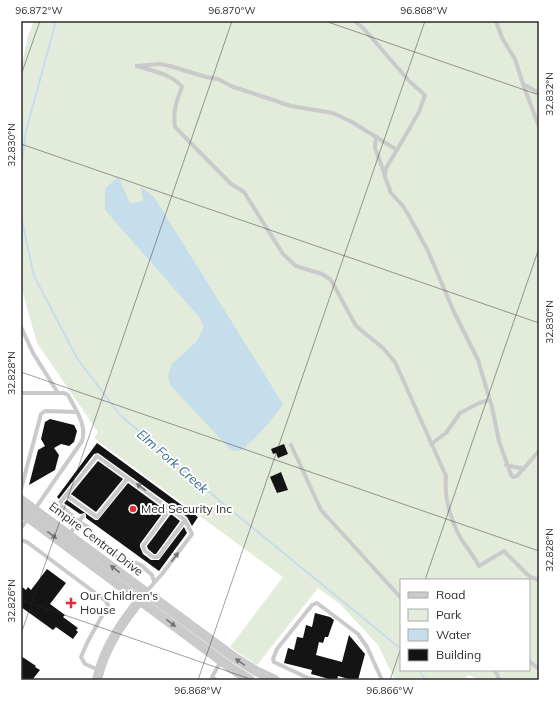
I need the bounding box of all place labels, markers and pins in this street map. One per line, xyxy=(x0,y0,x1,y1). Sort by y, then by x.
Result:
place label: Med Security Inc xyxy=(141,501,232,516)
marker: Med Security Inc xyxy=(128,504,138,514)
place label: Our Children's House xyxy=(80,588,158,617)
marker: Our Children's House xyxy=(65,597,77,609)

